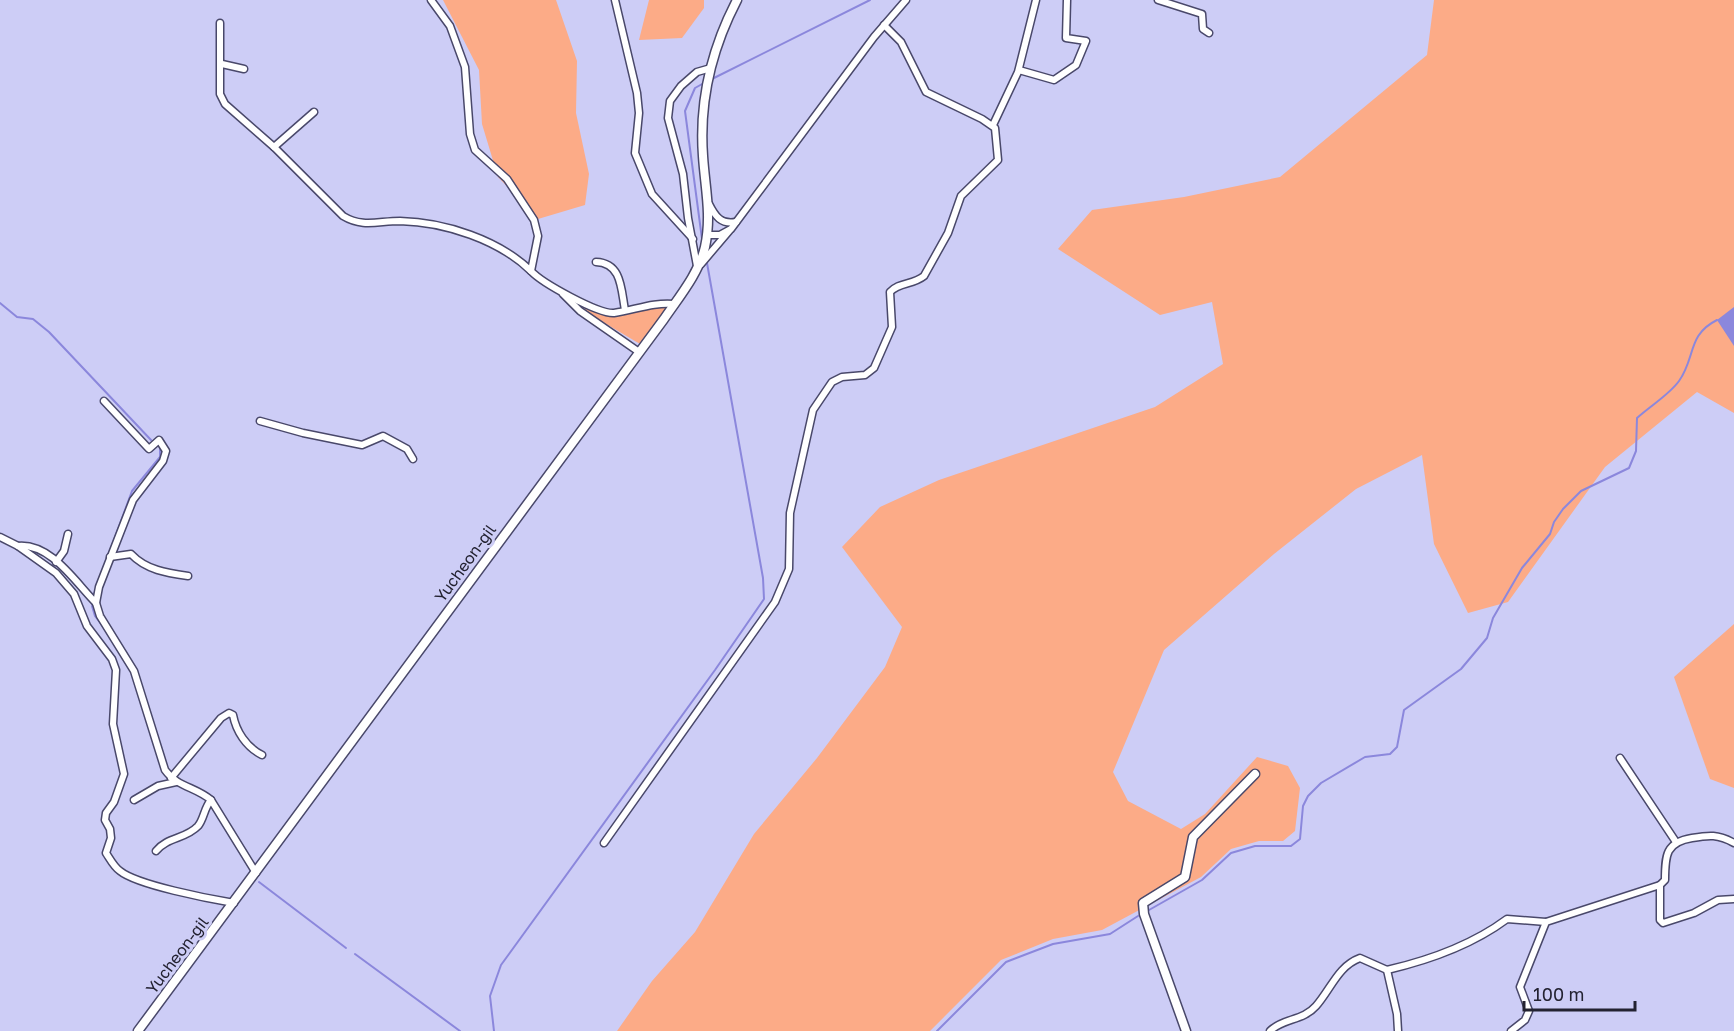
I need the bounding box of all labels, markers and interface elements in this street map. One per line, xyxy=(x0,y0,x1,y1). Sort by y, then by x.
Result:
street label: Yucheon-gil xyxy=(430,520,500,606)
street label: Yucheon-gil xyxy=(141,912,213,998)
scale bar xyxy=(1524,974,1635,1012)
text: 100 m xyxy=(1533,983,1584,1005)

